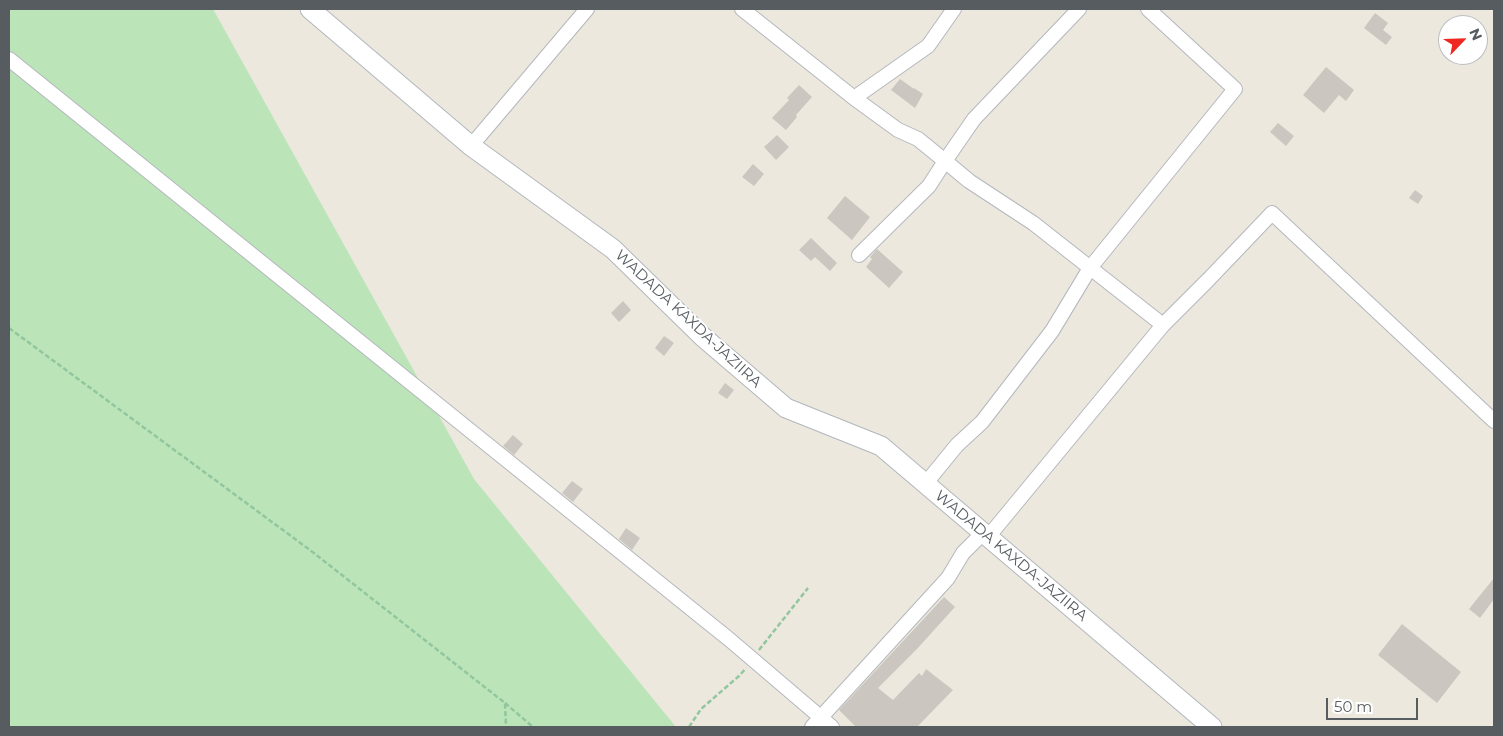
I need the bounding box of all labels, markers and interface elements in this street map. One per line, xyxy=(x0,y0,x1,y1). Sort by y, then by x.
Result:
north arrow xyxy=(1438,15,1488,65)
text: N xyxy=(1465,25,1486,43)
street label: WADADA KAXDA-JAZIIRA xyxy=(611,246,765,392)
street label: WADADA KAXDA-JAZIIRA xyxy=(931,487,1091,625)
scale bar xyxy=(1328,688,1420,720)
text: 50 m xyxy=(1334,697,1372,716)

